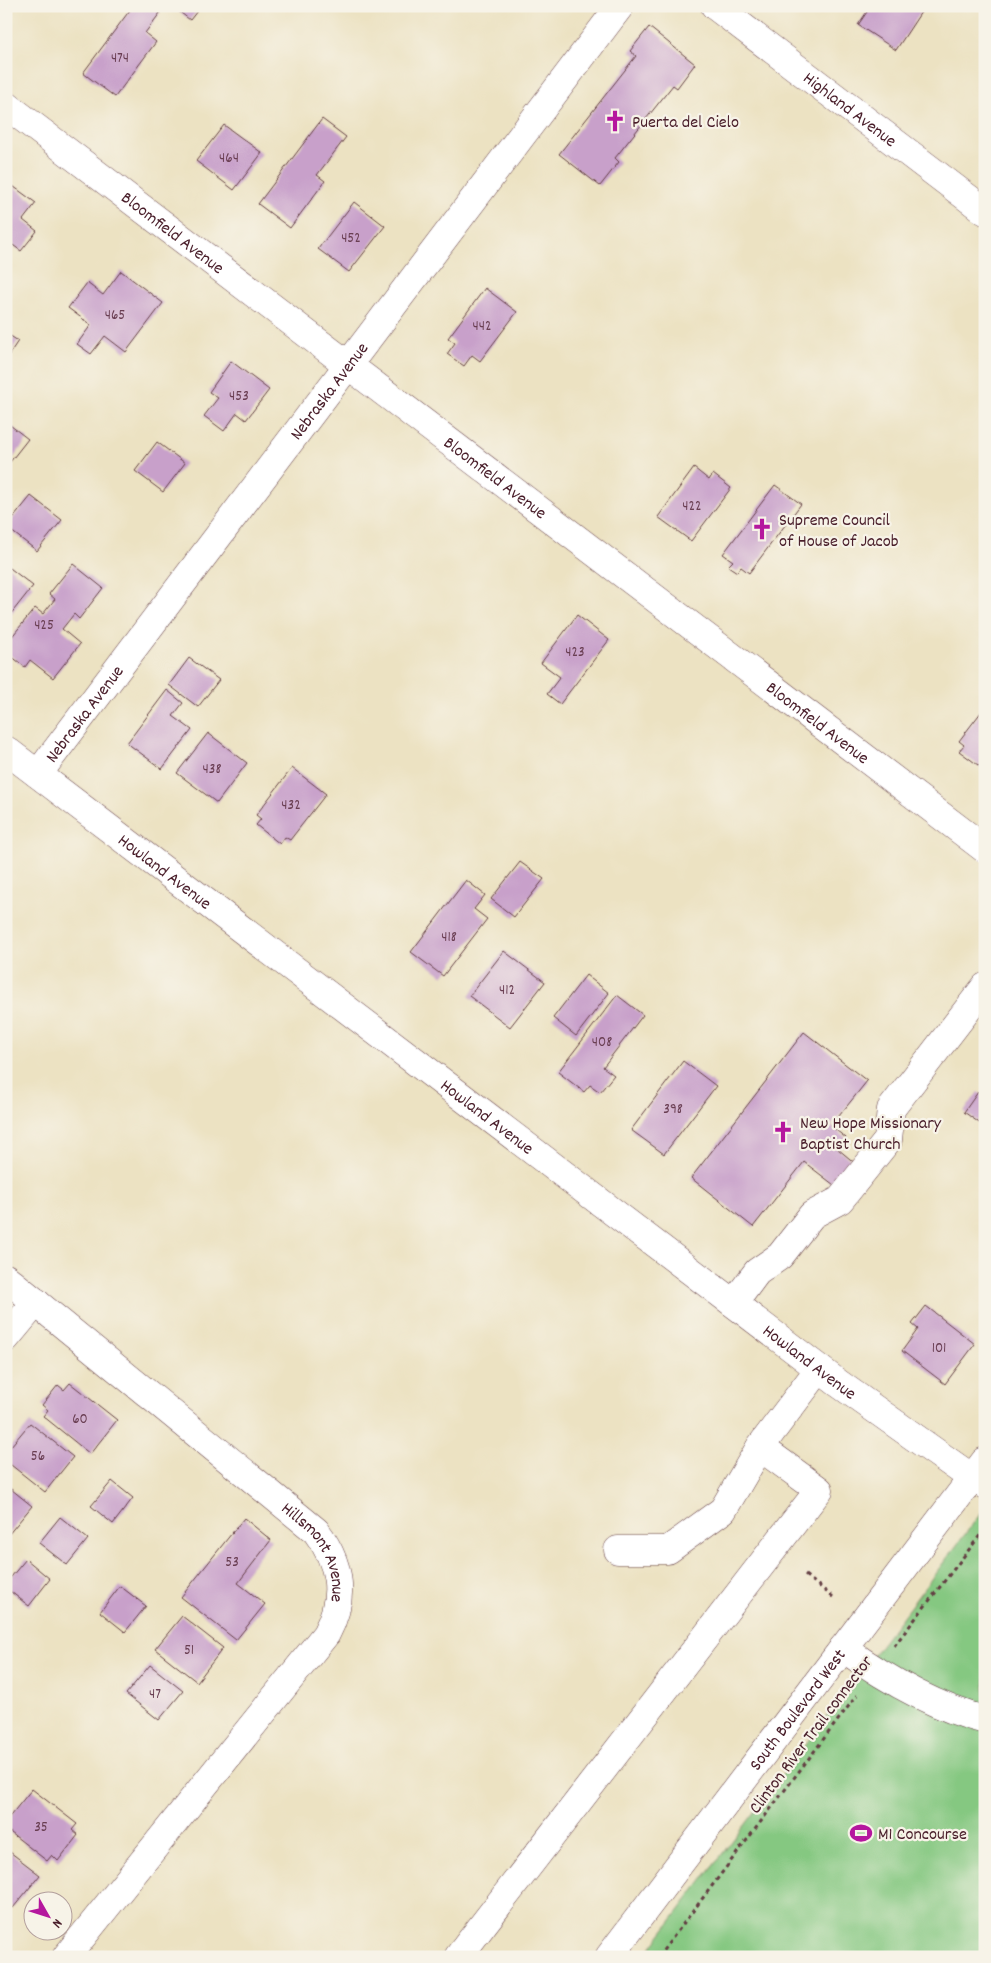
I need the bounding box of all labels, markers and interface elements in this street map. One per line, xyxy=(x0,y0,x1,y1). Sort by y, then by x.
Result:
house number: 474 xyxy=(111,48,129,70)
street label: Highland Avenue xyxy=(797,67,901,155)
church icon: Puerta del Cielo xyxy=(602,108,628,134)
place label: Puerta del Cielo xyxy=(632,111,739,136)
house number: 464 xyxy=(219,148,239,170)
street label: Bloomfield Avenue xyxy=(115,187,229,281)
house number: 452 xyxy=(341,228,361,250)
house number: 465 xyxy=(105,305,125,327)
house number: 442 xyxy=(472,316,492,338)
street label: Nebraska Avenue xyxy=(285,338,376,446)
house number: 453 xyxy=(229,386,249,408)
street label: Bloomfield Avenue xyxy=(437,432,551,527)
house number: 422 xyxy=(682,496,702,518)
place label: Supreme Council of House of Jacob xyxy=(779,509,899,555)
church icon: Supreme Council of House of Jacob xyxy=(749,516,775,542)
house number: 425 xyxy=(34,615,54,637)
house number: 423 xyxy=(565,642,585,664)
street label: Nebraska Avenue xyxy=(41,661,131,769)
street label: Bloomfield Avenue xyxy=(760,677,873,772)
house number: 438 xyxy=(203,759,221,781)
house number: 432 xyxy=(281,795,301,817)
street label: Howland Avenue xyxy=(112,829,216,917)
house number: 418 xyxy=(441,927,457,949)
house number: 412 xyxy=(499,980,515,1002)
house number: 408 xyxy=(592,1032,612,1054)
street label: Howland Avenue xyxy=(434,1075,538,1162)
house number: 398 xyxy=(663,1099,683,1121)
place label: New Hope Missionary Baptist Church xyxy=(800,1112,942,1158)
church icon: New Hope Missionary Baptist Church xyxy=(770,1119,796,1145)
street label: Howland Avenue xyxy=(756,1320,861,1407)
house number: 101 xyxy=(932,1338,946,1360)
house number: 60 xyxy=(72,1409,88,1431)
house number: 56 xyxy=(31,1446,45,1468)
street label: Hillsmont Avenue xyxy=(275,1497,348,1603)
house number: 53 xyxy=(225,1552,239,1574)
house number: 51 xyxy=(184,1640,194,1662)
street label: South Boulevard West xyxy=(744,1644,853,1777)
street label: Clinton River Trail connector xyxy=(744,1651,880,1820)
house number: 47 xyxy=(149,1684,161,1706)
house number: 35 xyxy=(34,1817,48,1839)
sports icon: M1 Concourse xyxy=(848,1820,874,1846)
place label: M1 Concourse xyxy=(878,1823,967,1848)
north arrow xyxy=(22,1890,72,1940)
text: N xyxy=(47,1914,66,1932)

